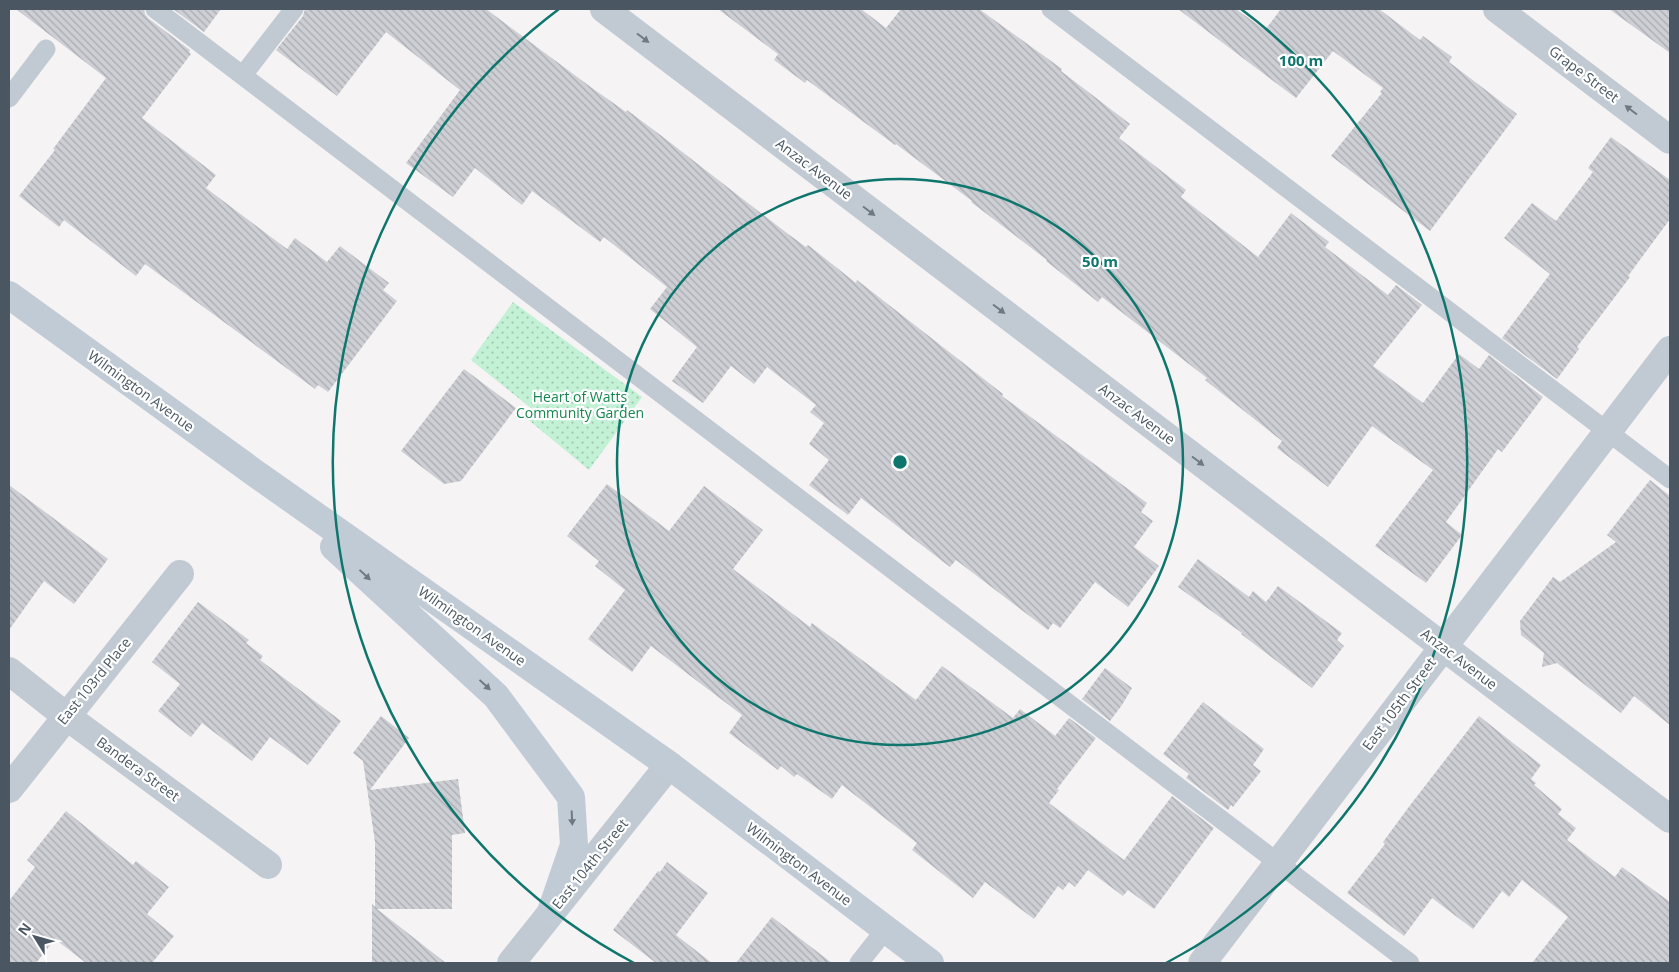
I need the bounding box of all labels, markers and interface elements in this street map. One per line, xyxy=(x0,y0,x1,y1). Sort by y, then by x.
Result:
one-way arrow xyxy=(636,33,649,44)
street label: Grape Street xyxy=(1545,41,1623,106)
text: 100 m xyxy=(1279,50,1323,70)
one-way arrow xyxy=(1625,105,1638,116)
street label: Anzac Avenue xyxy=(772,134,856,204)
one-way arrow xyxy=(862,206,876,216)
text: 50 m xyxy=(1082,251,1118,271)
one-way arrow xyxy=(992,304,1005,315)
street label: Wilmington Avenue xyxy=(84,346,198,436)
street label: Anzac Avenue xyxy=(1095,379,1179,449)
park label: Heart of Watts Community Garden xyxy=(516,387,644,422)
centre of rings xyxy=(891,453,909,471)
one-way arrow xyxy=(1191,455,1204,466)
one-way arrow xyxy=(359,569,371,581)
street label: Wilmington Avenue xyxy=(415,581,530,670)
street label: Anzac Avenue xyxy=(1417,624,1501,694)
street label: East 103rd Place xyxy=(53,633,135,728)
street label: East 105th Street xyxy=(1358,654,1440,754)
one-way arrow xyxy=(478,679,490,691)
street label: Bandera Street xyxy=(93,732,184,805)
one-way arrow xyxy=(569,810,577,826)
street label: East 104th Street xyxy=(547,814,632,913)
street label: Wilmington Avenue xyxy=(743,818,856,909)
north arrow xyxy=(10,912,60,962)
text: N xyxy=(13,919,35,939)

